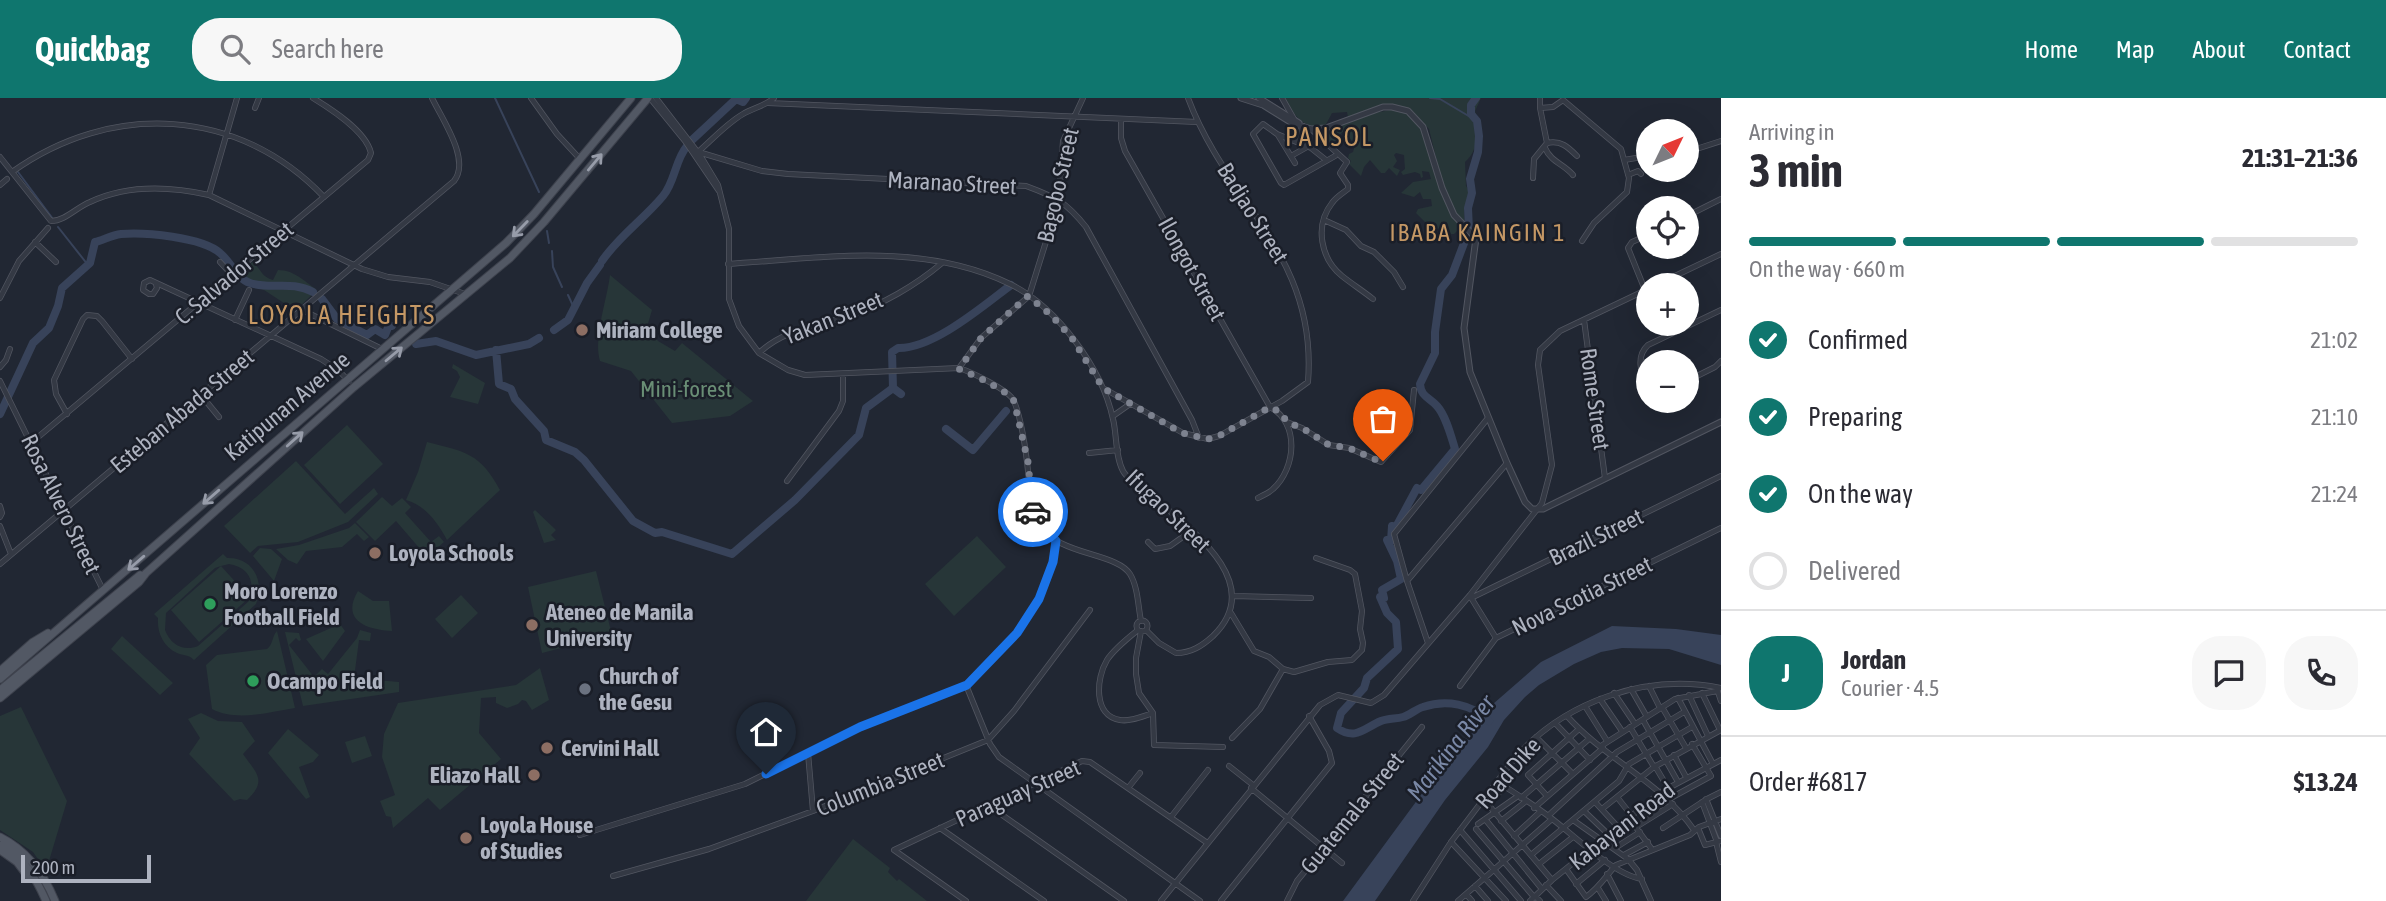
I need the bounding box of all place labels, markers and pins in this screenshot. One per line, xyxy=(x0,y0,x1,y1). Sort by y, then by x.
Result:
place label: Miriam College xyxy=(596,317,723,343)
marker: Miriam College xyxy=(574,322,590,338)
pin xyxy=(1353,389,1413,461)
place label: Loyola Schools xyxy=(389,540,514,566)
marker: Loyola Schools xyxy=(367,545,383,561)
place label: Moro Lorenzo Football Field xyxy=(224,578,340,630)
marker: Moro Lorenzo Football Field xyxy=(202,596,218,612)
place label: Ateneo de Manila University xyxy=(545,599,694,651)
marker: Ateneo de Manila University xyxy=(524,617,540,633)
place label: Church of the Gesu xyxy=(598,663,679,715)
place label: Ocampo Field xyxy=(267,668,383,694)
marker: Ocampo Field xyxy=(245,673,261,689)
marker: Church of the Gesu xyxy=(577,681,593,697)
pin xyxy=(736,702,796,774)
place label: Cervini Hall xyxy=(561,735,660,761)
marker: Cervini Hall xyxy=(539,740,555,756)
place label: Eliazo Hall xyxy=(430,762,521,788)
marker: Eliazo Hall xyxy=(526,767,542,783)
place label: Loyola House of Studies xyxy=(480,812,593,864)
marker: Loyola House of Studies xyxy=(458,830,474,846)

